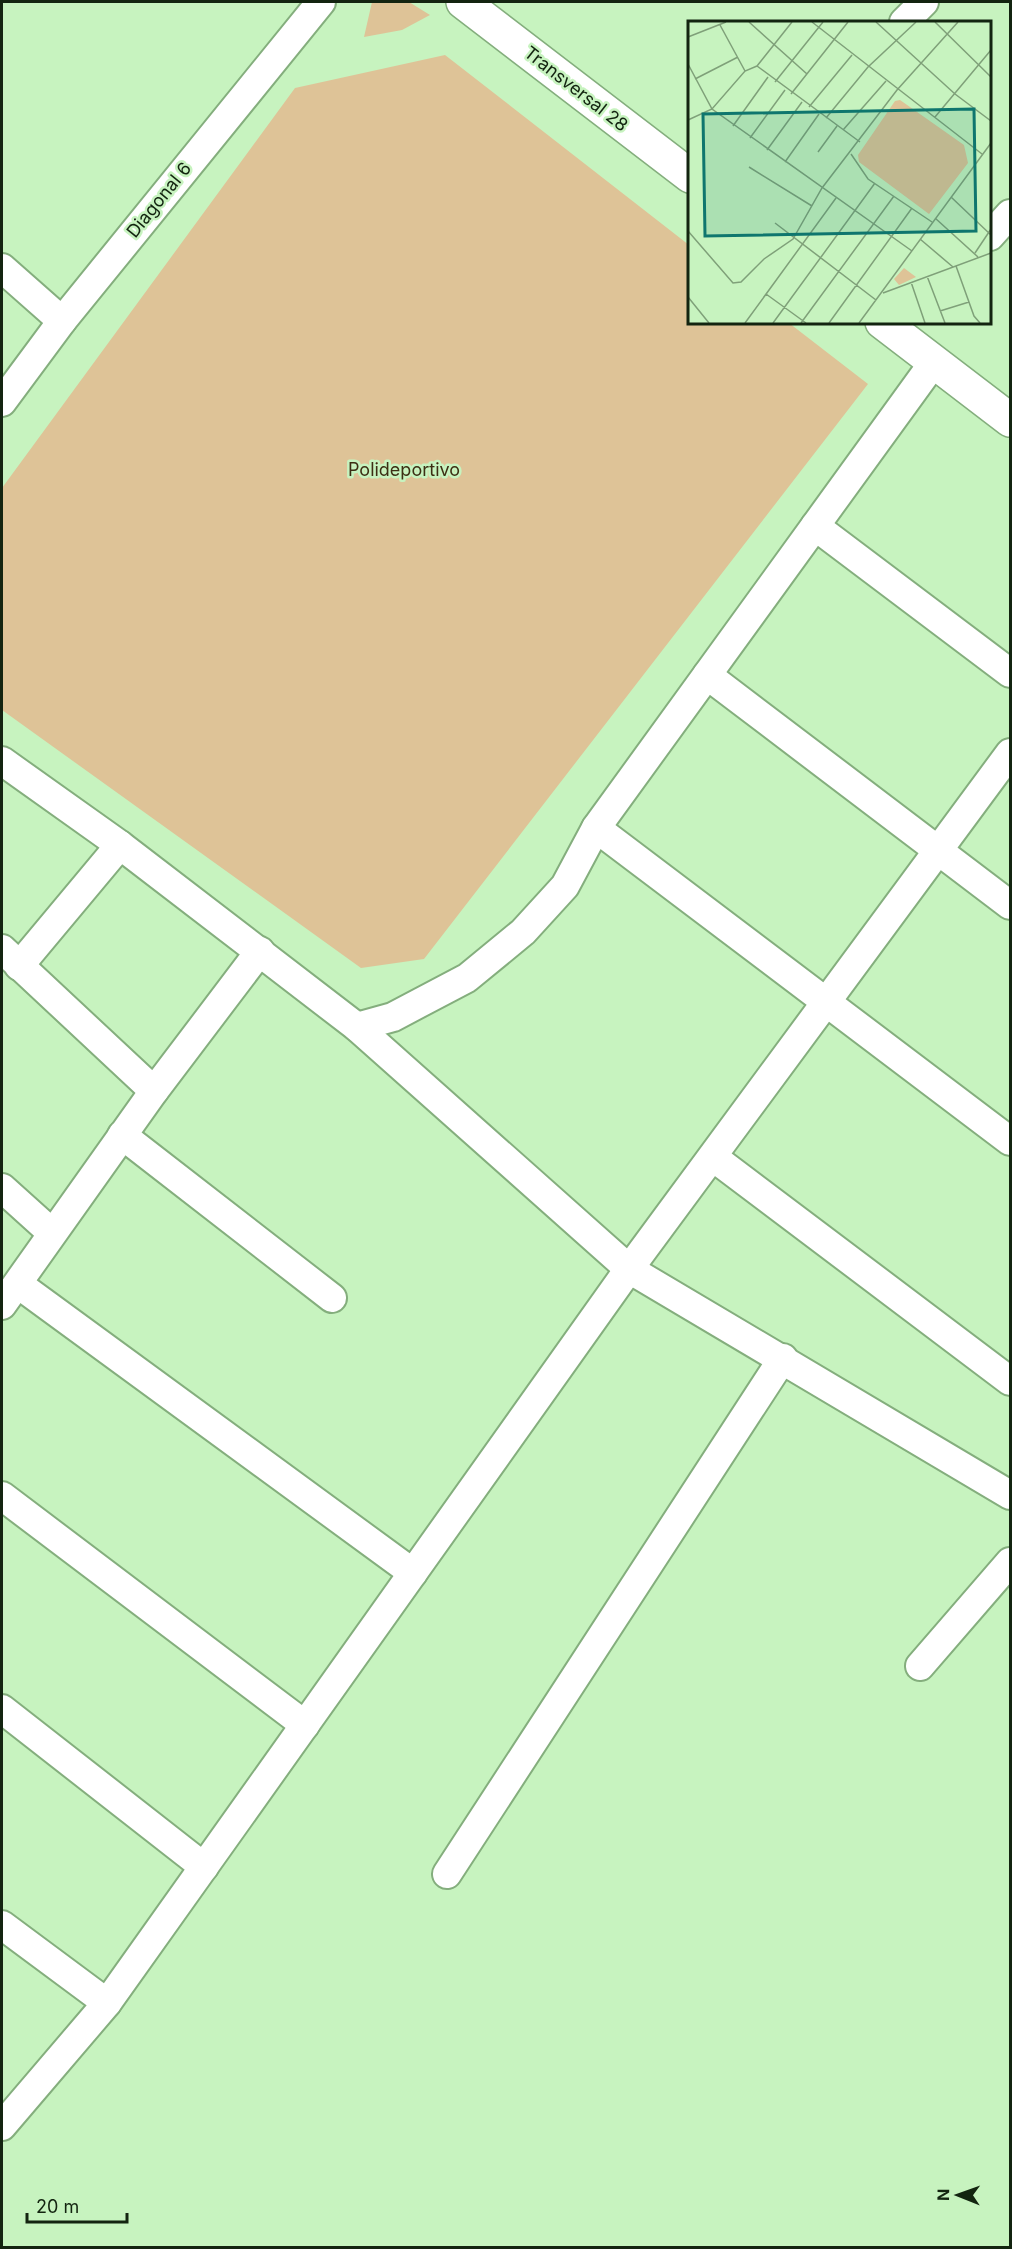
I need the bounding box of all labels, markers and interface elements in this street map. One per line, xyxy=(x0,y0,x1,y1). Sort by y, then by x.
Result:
inset map xyxy=(688,21,991,324)
street label: Transversal 28 xyxy=(520,42,632,136)
street label: Diagonal 6 xyxy=(122,158,195,242)
park label: Polideportivo xyxy=(348,459,460,480)
north arrow xyxy=(928,2165,988,2225)
scale bar xyxy=(27,2186,128,2224)
text: N xyxy=(933,2188,953,2201)
text: 20 m xyxy=(36,2196,79,2217)

